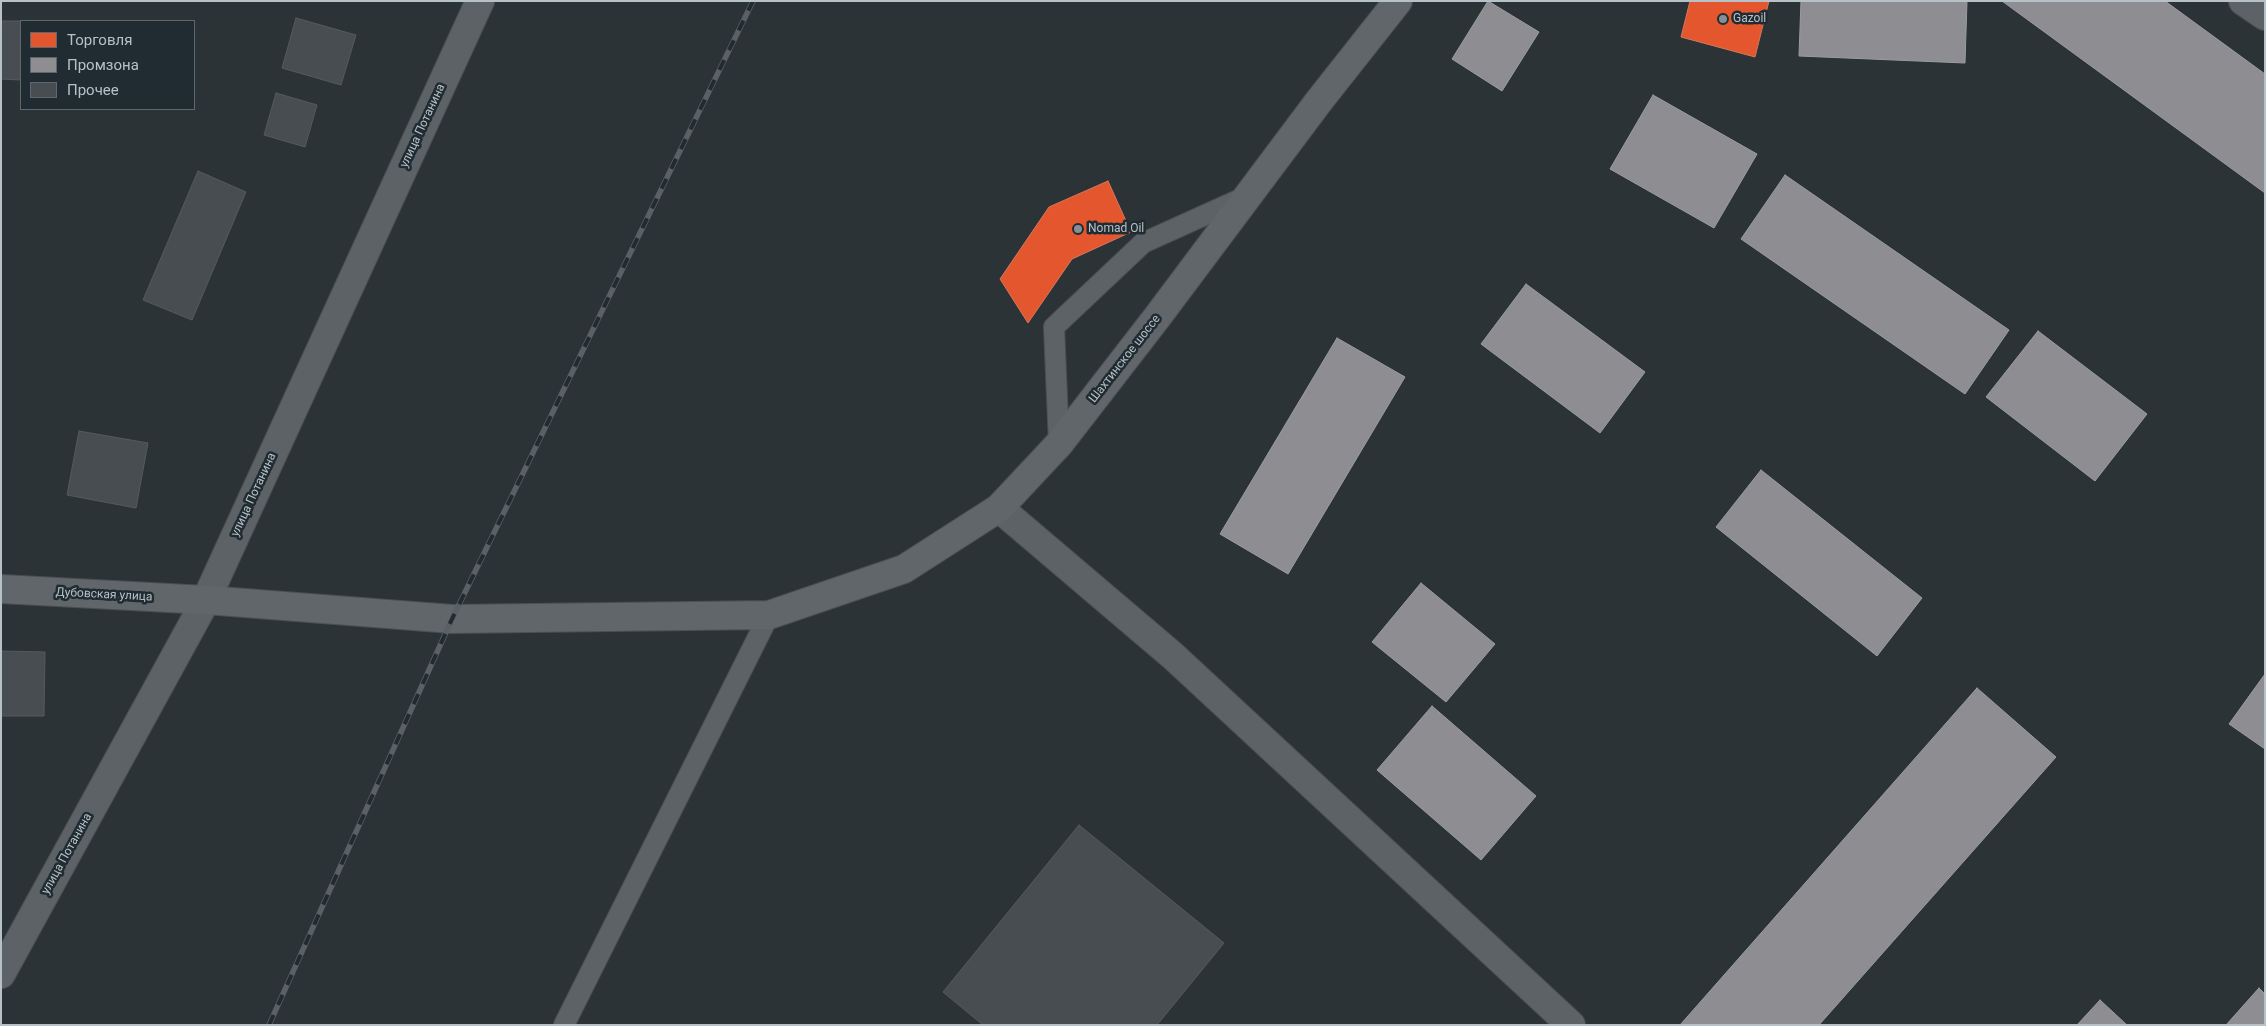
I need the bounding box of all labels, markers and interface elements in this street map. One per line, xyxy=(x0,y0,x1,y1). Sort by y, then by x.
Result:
place label: Gazoil xyxy=(1733,12,1766,26)
marker: Gazoil xyxy=(1717,13,1729,25)
legend xyxy=(20,20,195,110)
text: Торговля xyxy=(67,31,132,49)
text: Промзона xyxy=(67,56,139,74)
text: Прочее xyxy=(67,81,119,99)
street label: улица Потанина xyxy=(397,82,449,170)
place label: Nomad Oil xyxy=(1088,222,1144,236)
marker: Nomad Oil xyxy=(1072,223,1084,235)
street label: Шахтинское шоссе xyxy=(1086,312,1164,406)
street label: улица Потанина xyxy=(228,451,280,539)
street label: Дубовская улица xyxy=(55,585,153,605)
street label: улица Потанина xyxy=(39,811,95,897)

